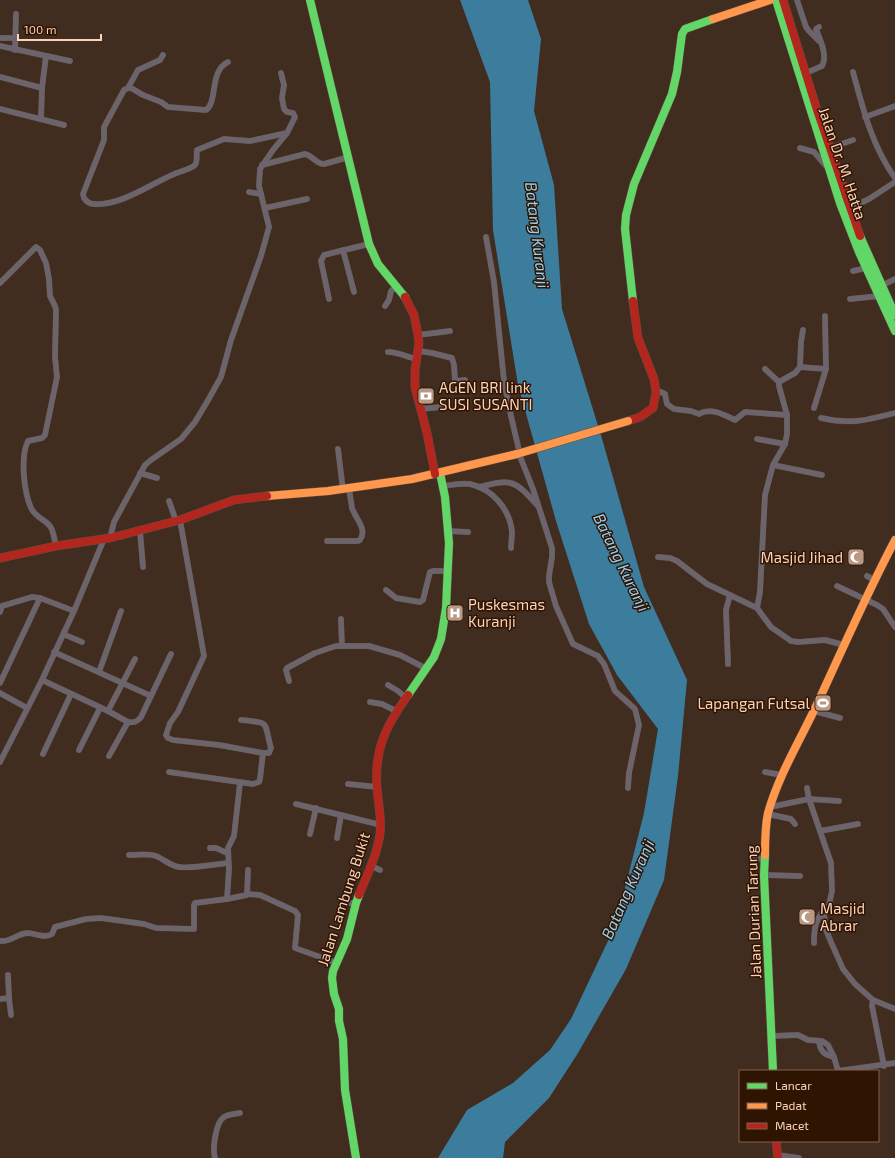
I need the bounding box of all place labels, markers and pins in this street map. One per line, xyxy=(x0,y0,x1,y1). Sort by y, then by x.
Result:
place label: AGEN BRI link SUSI SUSANTI xyxy=(439,378,532,413)
bank icon: AGEN BRI link SUSI SUSANTI xyxy=(416,386,436,406)
mosque icon: Masjid Jihad xyxy=(846,547,866,567)
place label: Masjid Jihad xyxy=(761,548,843,567)
place label: Puskesmas Kuranji xyxy=(468,595,545,631)
hospital icon: Puskesmas Kuranji xyxy=(445,603,465,623)
sports icon: Lapangan Futsal xyxy=(813,693,833,713)
place label: Lapangan Futsal xyxy=(697,694,811,712)
place label: Masjid Abrar xyxy=(820,899,865,934)
mosque icon: Masjid Abrar xyxy=(797,907,817,927)

